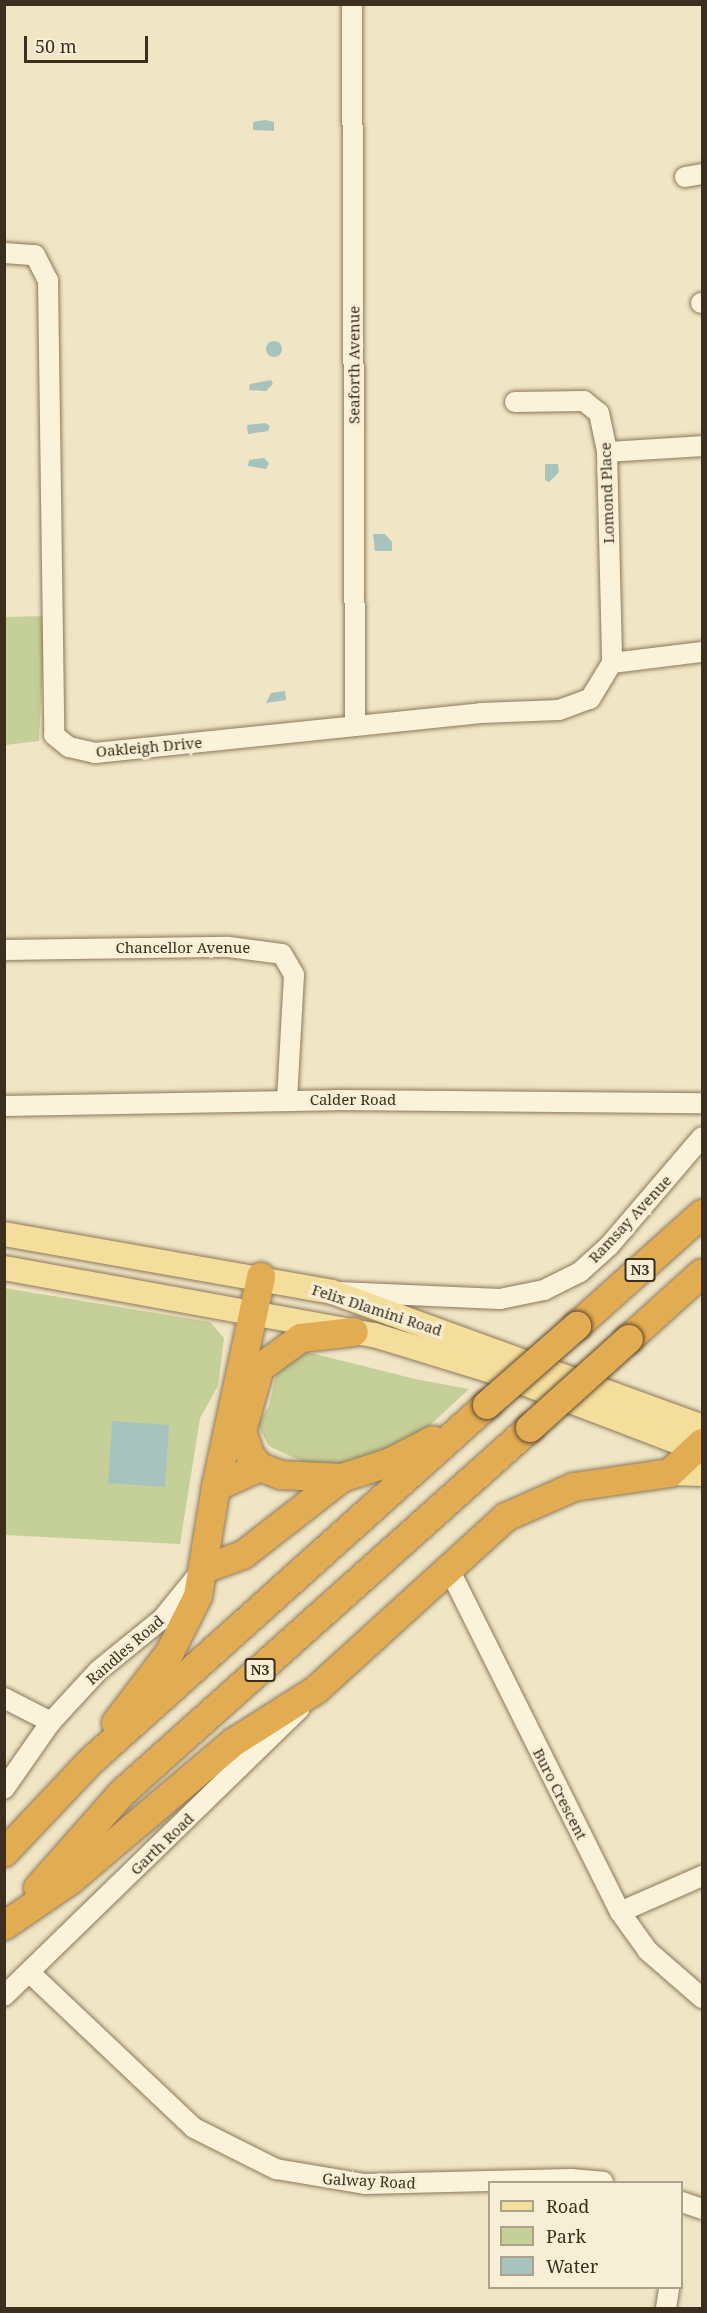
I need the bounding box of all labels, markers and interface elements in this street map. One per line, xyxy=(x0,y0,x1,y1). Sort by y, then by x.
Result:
scale bar xyxy=(27,24,152,62)
text: 50 m xyxy=(35,34,77,58)
street label: Seaforth Avenue xyxy=(345,306,363,424)
street label: Lomond Place xyxy=(596,442,618,544)
street label: Oakleigh Drive xyxy=(95,733,203,761)
street label: Chancellor Avenue xyxy=(116,939,250,957)
street label: Calder Road xyxy=(310,1091,396,1109)
street label: Ramsay Avenue xyxy=(585,1171,675,1267)
road number: N3 xyxy=(624,1259,656,1281)
street label: Felix Dlamini Road xyxy=(310,1280,444,1340)
street label: Randles Road xyxy=(83,1612,167,1688)
road number: N3 xyxy=(244,1659,276,1681)
street label: Buro Crescent xyxy=(529,1745,591,1843)
street label: Garth Road xyxy=(127,1809,197,1879)
street label: Galway Road xyxy=(322,2170,416,2192)
legend xyxy=(488,2181,683,2289)
text: Road xyxy=(546,2194,589,2218)
text: Park xyxy=(546,2224,586,2248)
text: Water xyxy=(546,2254,598,2278)

